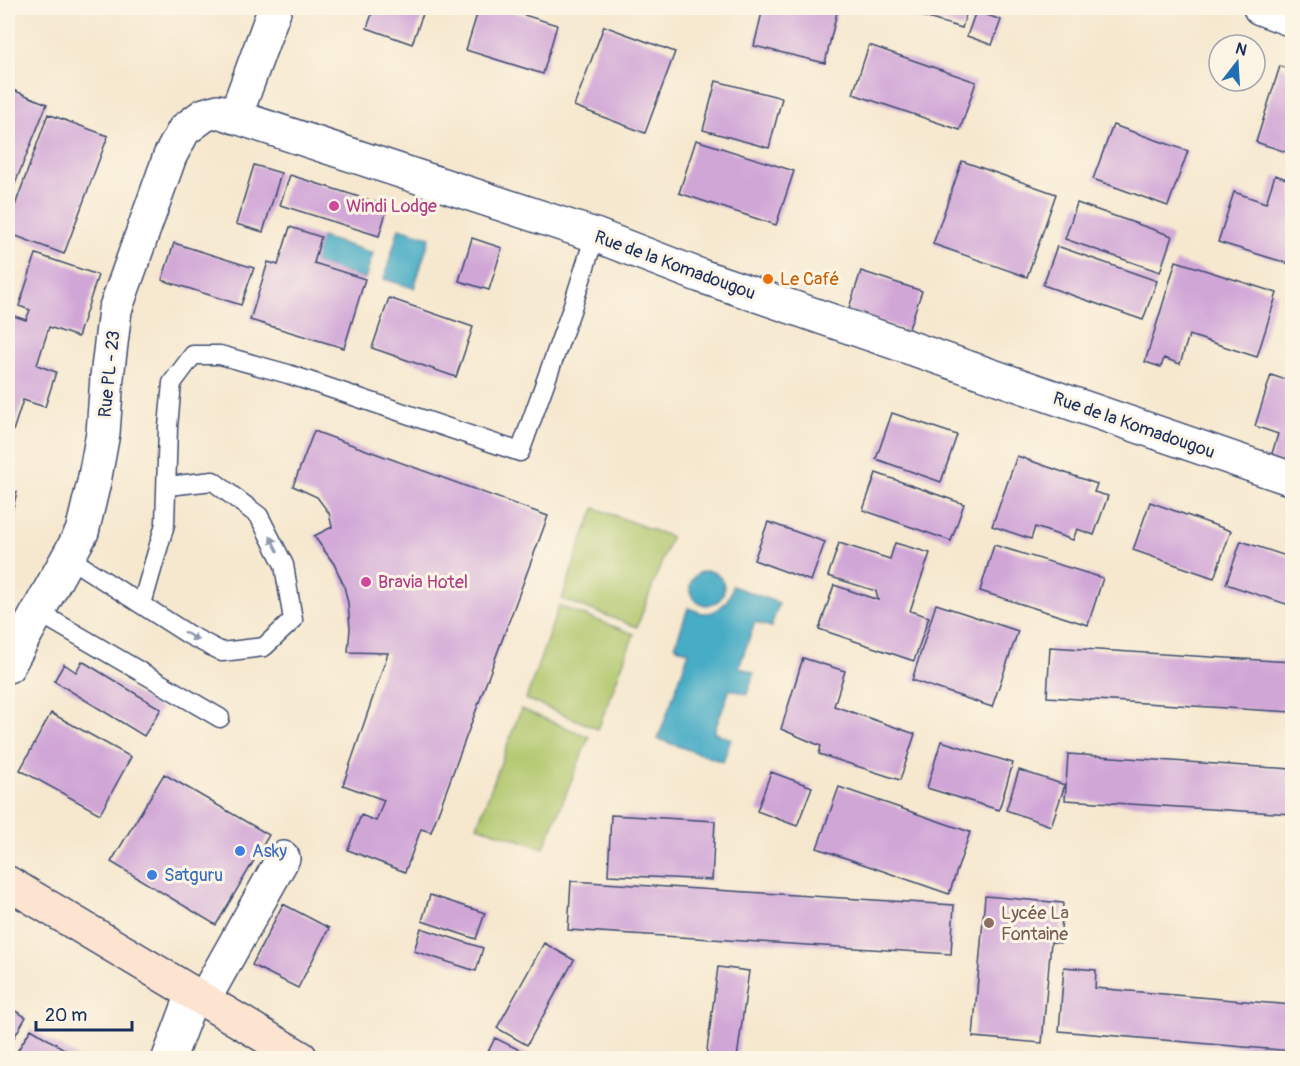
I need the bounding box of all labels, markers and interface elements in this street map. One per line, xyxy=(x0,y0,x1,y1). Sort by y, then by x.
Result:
north arrow xyxy=(1207,33,1267,93)
text: N xyxy=(1233,38,1249,61)
place label: Windi Lodge xyxy=(346,195,437,218)
marker: Windi Lodge xyxy=(327,199,341,213)
street label: Rue de la Komadougou xyxy=(591,226,759,305)
place label: Le Café xyxy=(780,268,839,291)
marker: Le Café xyxy=(761,272,775,286)
street label: Rue PL - 23 xyxy=(93,329,126,419)
street label: Rue de la Komadougou xyxy=(1050,387,1218,464)
one-way arrow xyxy=(269,535,279,552)
place label: Bravia Hotel xyxy=(378,571,468,594)
marker: Bravia Hotel xyxy=(359,575,373,589)
one-way arrow xyxy=(183,631,200,641)
place label: Asky xyxy=(252,840,287,863)
marker: Asky xyxy=(233,844,247,858)
place label: Satguru xyxy=(164,864,223,887)
marker: Satguru xyxy=(145,868,159,882)
place label: Lycée La Fontaine xyxy=(1001,902,1069,946)
marker: Lycée La Fontaine xyxy=(982,916,996,930)
scale bar xyxy=(36,994,132,1032)
text: 20 m xyxy=(45,1004,87,1027)

